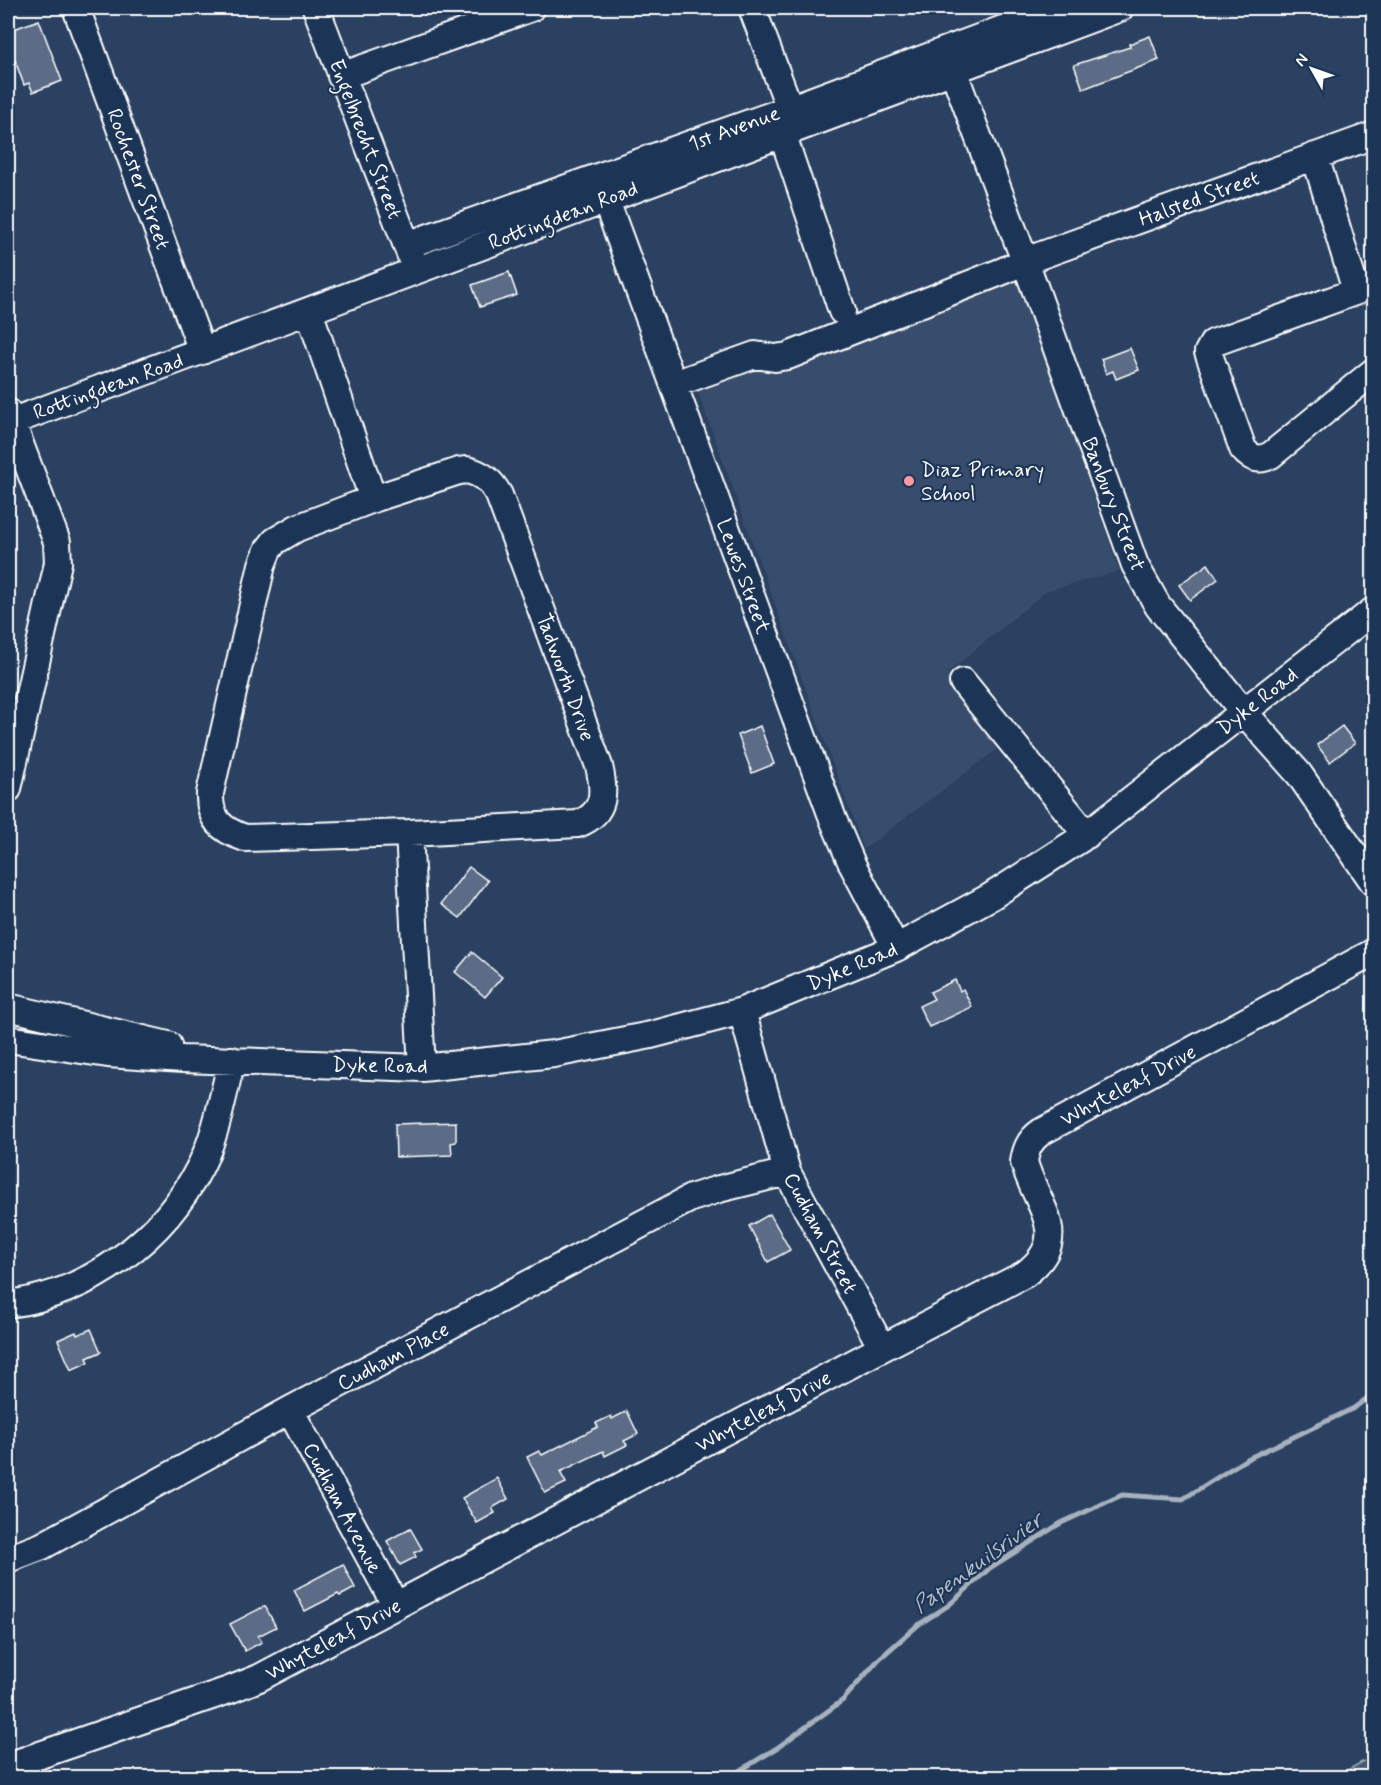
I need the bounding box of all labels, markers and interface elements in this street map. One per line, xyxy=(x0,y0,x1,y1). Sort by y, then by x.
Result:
north arrow xyxy=(1282,39,1342,99)
text: N xyxy=(1290,49,1313,71)
street label: Engelbrecht Street xyxy=(320,55,408,224)
street label: 1st Avenue xyxy=(685,99,784,158)
street label: Rochester Street xyxy=(100,105,177,254)
street label: Halsted Street xyxy=(1135,164,1264,234)
street label: Rottingdean Road xyxy=(485,175,643,259)
street label: Rottingdean Road xyxy=(29,347,188,429)
street label: Banbury Street xyxy=(1075,433,1152,576)
place label: Diaz Primary School xyxy=(921,456,1044,508)
marker: Diaz Primary School xyxy=(902,474,916,488)
street label: Lewes Street xyxy=(709,515,777,638)
street label: Tadworth Drive xyxy=(529,610,601,745)
street label: Dyke Road xyxy=(1211,661,1304,742)
street label: Dyke Road xyxy=(803,935,902,998)
street label: Whyteleaf Drive xyxy=(1056,1038,1201,1134)
street label: Dyke Road xyxy=(332,1051,428,1081)
street label: Cudham Street xyxy=(776,1168,864,1299)
street label: Cudham Place xyxy=(333,1316,454,1398)
street label: Whyteleaf Drive xyxy=(691,1364,836,1460)
street label: Cudham Avenue xyxy=(296,1438,389,1579)
water label: Papenkuilsrivier xyxy=(908,1505,1051,1620)
street label: Whyteleaf Drive xyxy=(261,1592,406,1688)

